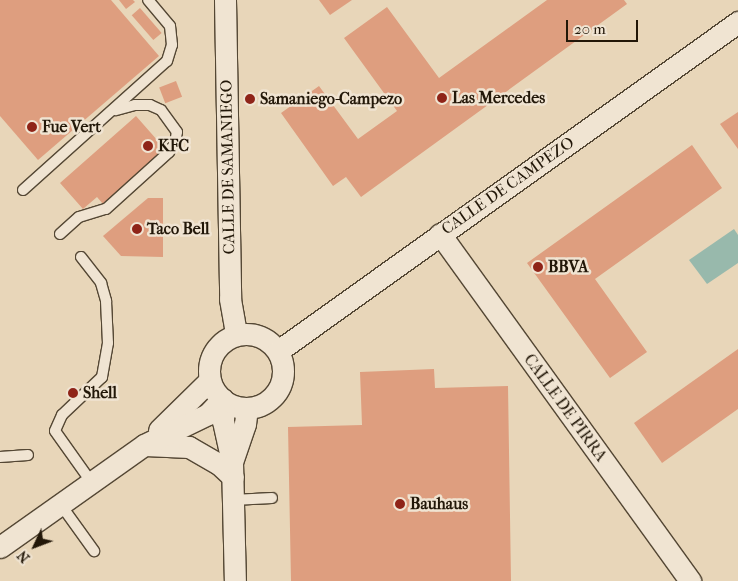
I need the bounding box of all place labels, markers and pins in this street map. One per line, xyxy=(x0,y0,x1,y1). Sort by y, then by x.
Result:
place label: Las Mercedes xyxy=(452,88,545,108)
place label: Samaniego-Campezo xyxy=(260,89,402,109)
marker: Las Mercedes xyxy=(436,92,448,104)
marker: Samaniego-Campezo xyxy=(244,93,256,105)
place label: Fue Vert xyxy=(42,117,101,137)
marker: Fue Vert xyxy=(26,121,38,133)
place label: KFC xyxy=(158,136,189,156)
marker: KFC xyxy=(142,140,154,152)
place label: Taco Bell xyxy=(147,219,210,239)
marker: Taco Bell xyxy=(131,223,143,235)
place label: BBVA xyxy=(548,257,588,277)
marker: BBVA xyxy=(532,261,544,273)
place label: Shell xyxy=(83,383,117,403)
marker: Shell xyxy=(67,387,79,399)
place label: Bauhaus xyxy=(410,494,468,514)
marker: Bauhaus xyxy=(394,498,406,510)

